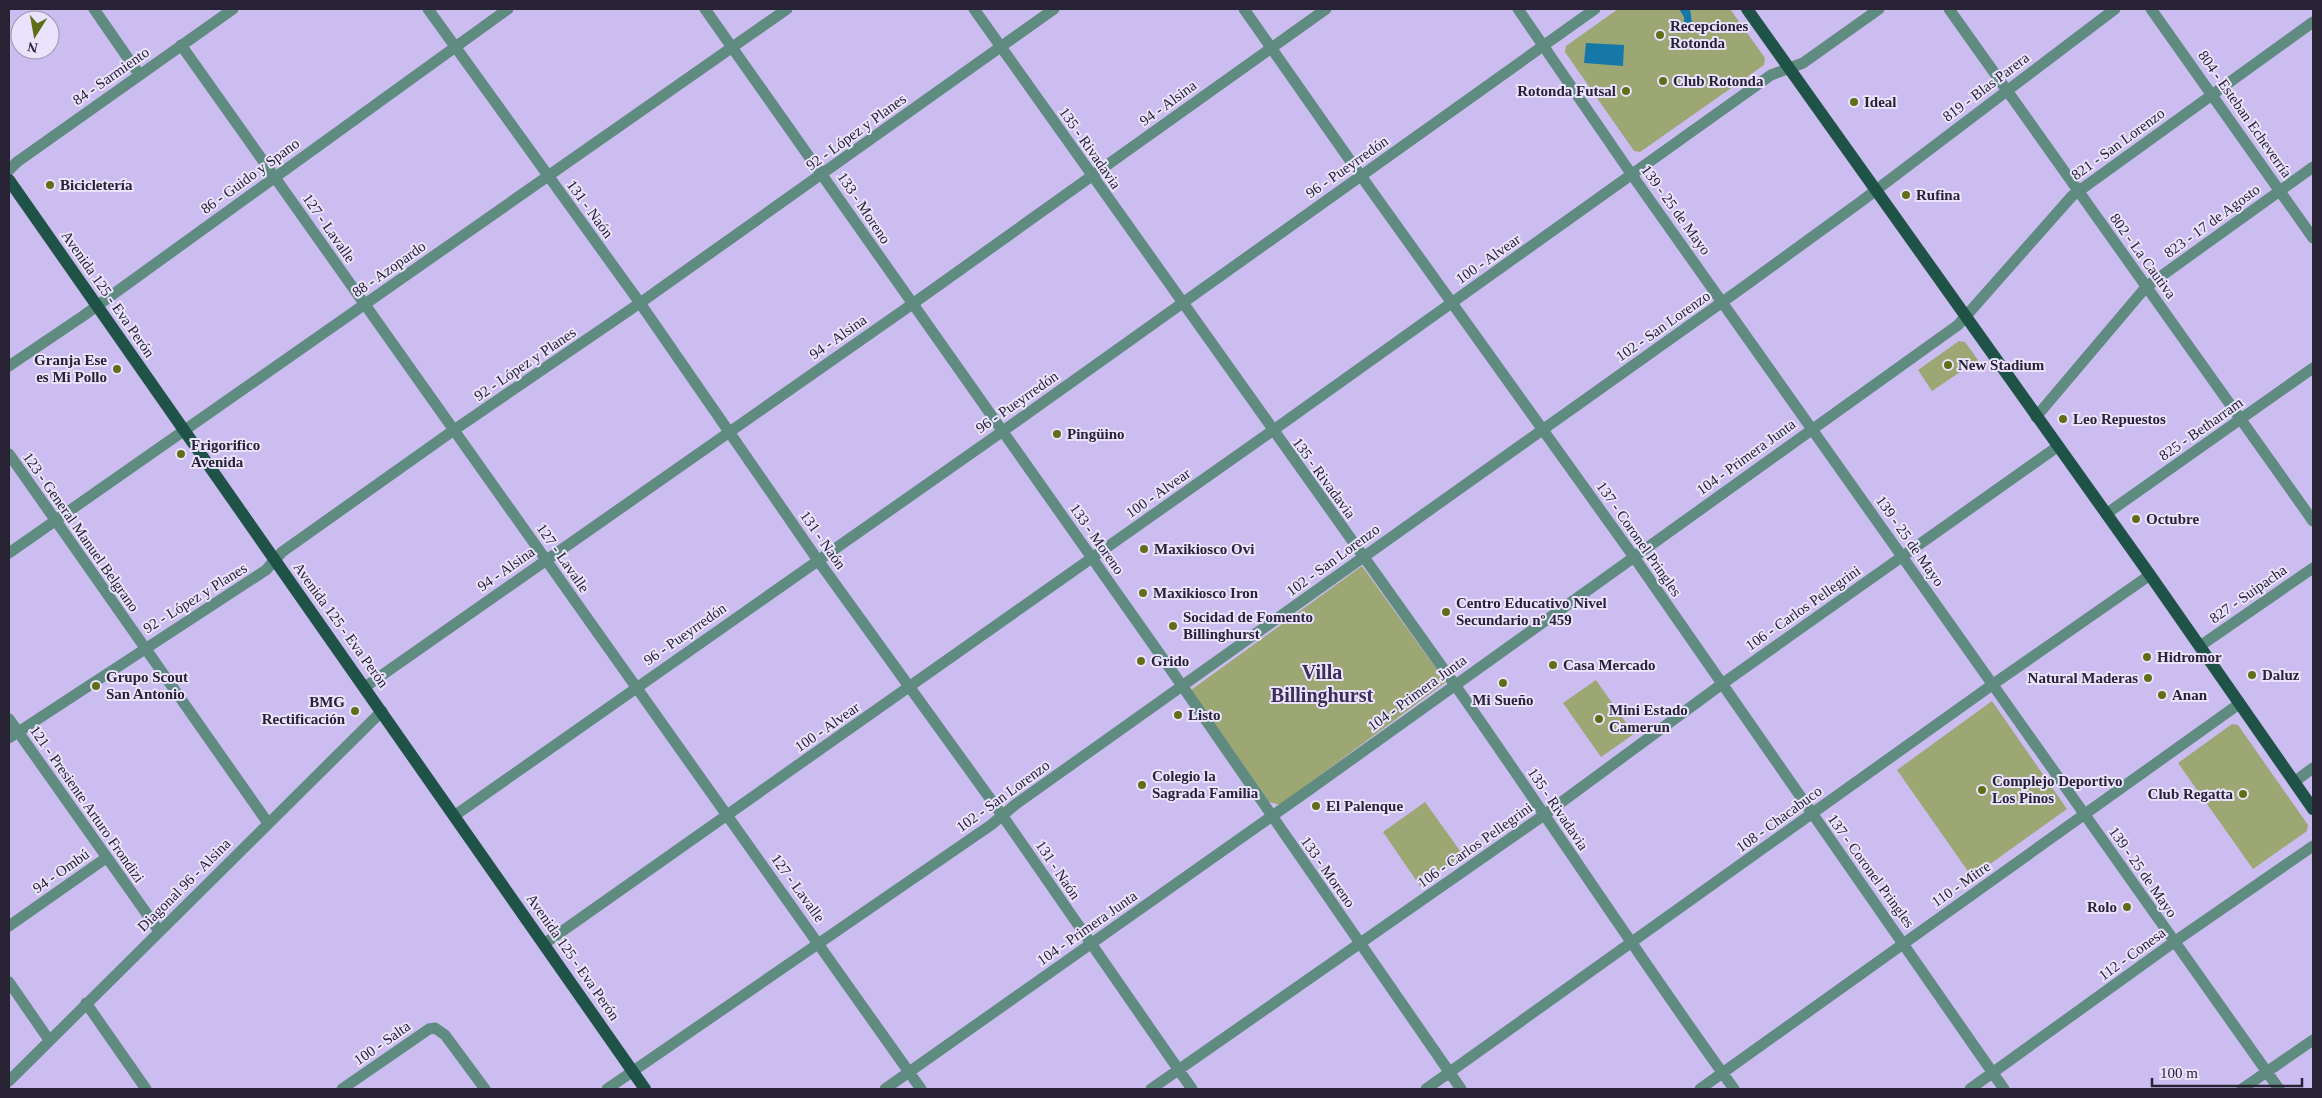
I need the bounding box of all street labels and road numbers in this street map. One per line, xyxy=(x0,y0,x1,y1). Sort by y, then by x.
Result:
street label: 84 - Sarmiento xyxy=(70,44,152,108)
street label: 804 - Esteban Echeverría xyxy=(2195,47,2295,181)
street label: 819 - Blas Parera xyxy=(1940,49,2033,125)
street label: 94 - Alsina xyxy=(1137,77,1200,129)
street label: 92 - López y Planes xyxy=(803,90,909,173)
street label: 135 - Rivadavia xyxy=(1056,104,1124,192)
street label: 821 - San Lorenzo xyxy=(2068,105,2168,183)
street label: 96 - Pueyrredón xyxy=(1303,132,1392,201)
street label: 86 - Guido y Spano xyxy=(198,135,302,217)
street label: 139 - 25 de Mayo xyxy=(1638,162,1714,258)
street label: 133 - Moreno xyxy=(834,169,894,247)
street label: 131 - Naón xyxy=(564,177,617,241)
street label: 823 - 17 de Agosto xyxy=(2161,181,2263,261)
street label: 127 - Lavalle xyxy=(300,191,359,266)
street label: 802 - La Cautiva xyxy=(2107,210,2179,302)
street label: Avenida 125 - Eva Perón xyxy=(58,228,158,361)
street label: 100 - Alvear xyxy=(1453,231,1523,287)
street label: 88 - Azopardo xyxy=(349,238,429,300)
street label: 102 - San Lorenzo xyxy=(1613,288,1713,364)
street label: 94 - Alsina xyxy=(806,311,870,362)
street label: 92 - López y Planes xyxy=(471,324,579,404)
street label: 96 - Pueyrredón xyxy=(973,367,1062,436)
street label: 825 - Betharram xyxy=(2156,394,2246,464)
street label: 104 - Primera Junta xyxy=(1694,416,1799,498)
street label: 135 - Rivadavia xyxy=(1289,435,1359,522)
street label: 123 - General Manuel Belgrano xyxy=(20,449,142,615)
street label: 100 - Alvear xyxy=(1123,465,1193,521)
street label: 137 - Coronel Pringles xyxy=(1593,479,1685,600)
street label: 139 - 25 de Mayo xyxy=(1873,493,1947,589)
street label: 133 - Moreno xyxy=(1067,501,1127,577)
street label: 131 - Naón xyxy=(797,508,849,573)
street label: 127 - Lavalle xyxy=(534,521,593,596)
street label: 102 - San Lorenzo xyxy=(1283,521,1383,599)
street label: 94 - Alsina xyxy=(474,543,538,594)
street label: Avenida 125 - Eva Perón xyxy=(290,559,392,691)
street label: 92 - López y Planes xyxy=(140,560,250,636)
street label: 827 - Suipacha xyxy=(2207,561,2290,626)
street label: 106 - Carlos Pellegrini xyxy=(1743,562,1863,654)
street label: 96 - Pueyrredón xyxy=(641,599,730,668)
street label: 104 - Primera Junta xyxy=(1365,652,1470,734)
street label: 100 - Alvear xyxy=(792,699,862,755)
street label: 121 - Presiente Arturo Frondizi xyxy=(27,723,147,885)
street label: 102 - San Lorenzo xyxy=(953,757,1053,835)
street label: 135 - Rivadavia xyxy=(1525,765,1592,853)
street label: 108 - Chacabuco xyxy=(1733,783,1825,855)
street label: 106 - Carlos Pellegrini xyxy=(1415,799,1535,891)
street label: 137 - Coronel Pringles xyxy=(1824,811,1918,931)
street label: 139 - 25 de Mayo xyxy=(2106,824,2180,920)
street label: 133 - Moreno xyxy=(1298,834,1358,910)
street label: Diagonal 96 - Alsina xyxy=(134,835,234,935)
street label: 131 - Naón xyxy=(1032,838,1084,903)
street label: 94 - Ombú xyxy=(30,846,93,896)
street label: 127 - Lavalle xyxy=(768,851,828,925)
street label: 110 - Mitre xyxy=(1929,858,1994,910)
street label: 104 - Primera Junta xyxy=(1034,887,1140,968)
street label: Avenida 125 - Eva Perón xyxy=(523,891,623,1024)
street label: 112 - Conesa xyxy=(2095,924,2169,984)
street label: 100 - Salta xyxy=(351,1018,413,1068)

